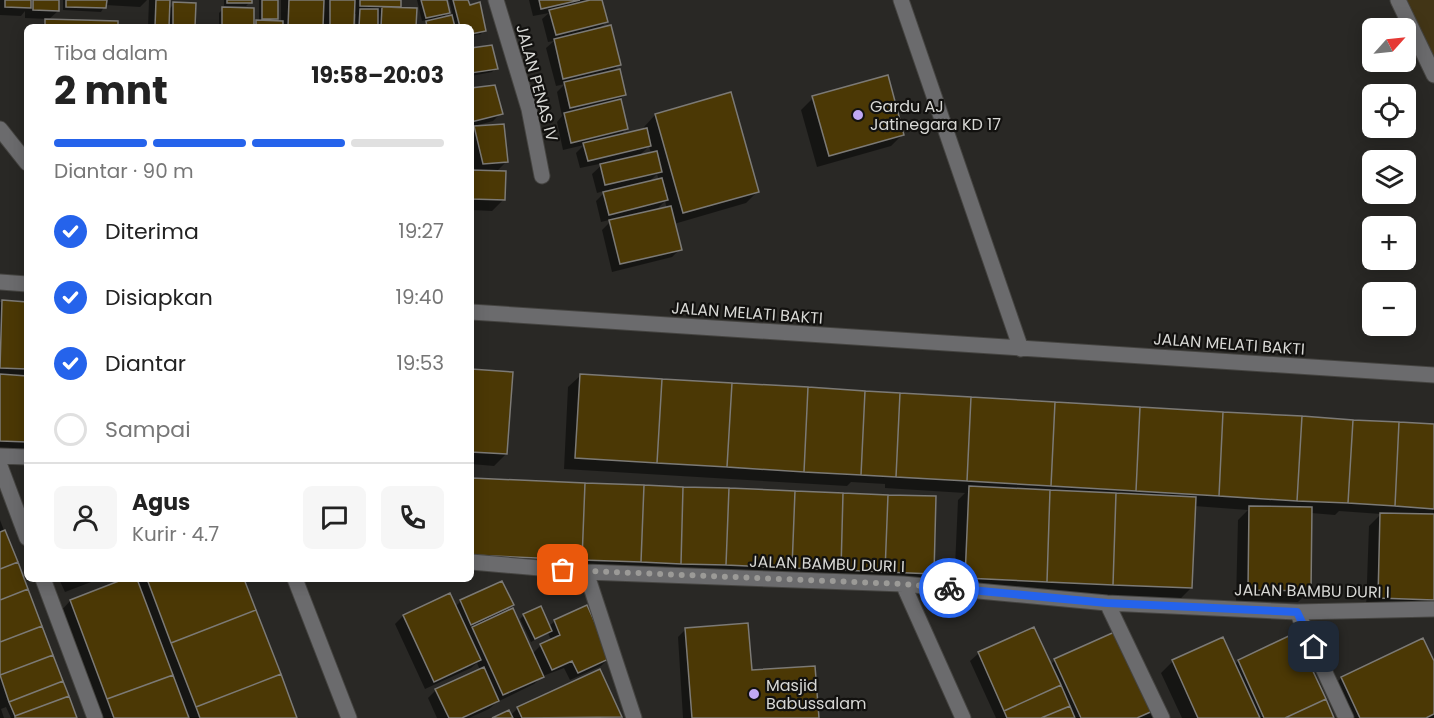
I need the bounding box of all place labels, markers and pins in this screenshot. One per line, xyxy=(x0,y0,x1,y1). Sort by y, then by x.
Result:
place label: Gardu AJ Jatinegara KD 17 xyxy=(870,95,1001,136)
marker: Gardu AJ Jatinegara KD 17 xyxy=(851,108,865,122)
pin xyxy=(537,544,588,595)
pin xyxy=(1288,621,1339,672)
place label: Masjid Babussalam xyxy=(766,674,866,715)
marker: Masjid Babussalam xyxy=(747,687,761,701)

